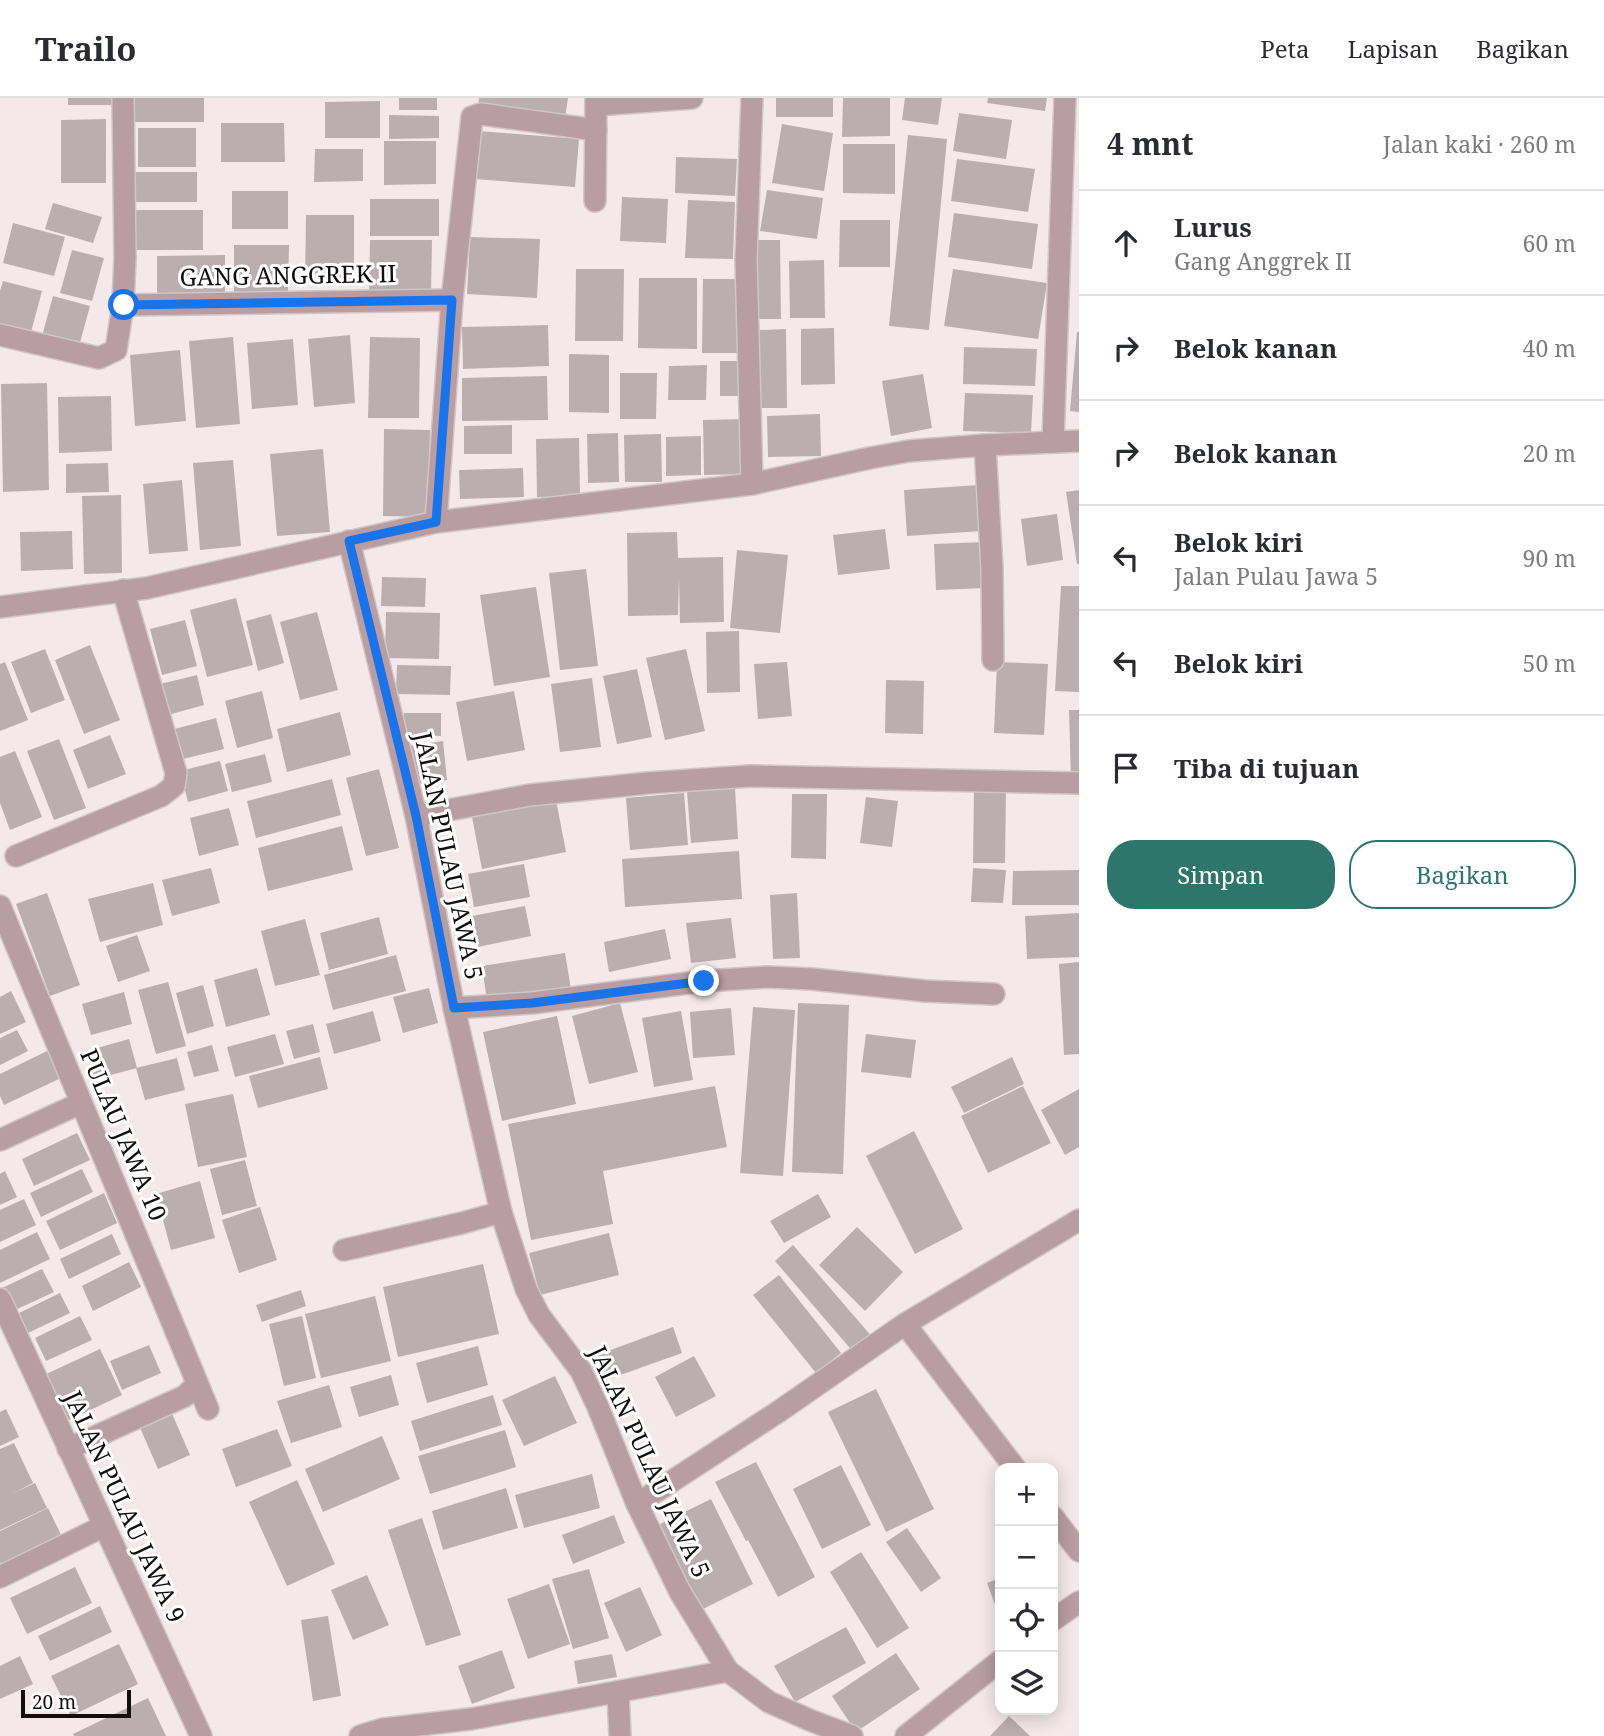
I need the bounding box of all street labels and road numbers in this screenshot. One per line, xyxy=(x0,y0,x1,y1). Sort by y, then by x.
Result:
street label: GANG ANGGREK II xyxy=(179,256,397,293)
street label: JALAN PULAU JAWA 5 xyxy=(407,728,492,983)
street label: PULAU JAWA 10 xyxy=(73,1043,175,1225)
street label: JALAN PULAU JAWA 5 xyxy=(582,1339,719,1583)
street label: JALAN PULAU JAWA 9 xyxy=(57,1384,194,1628)

